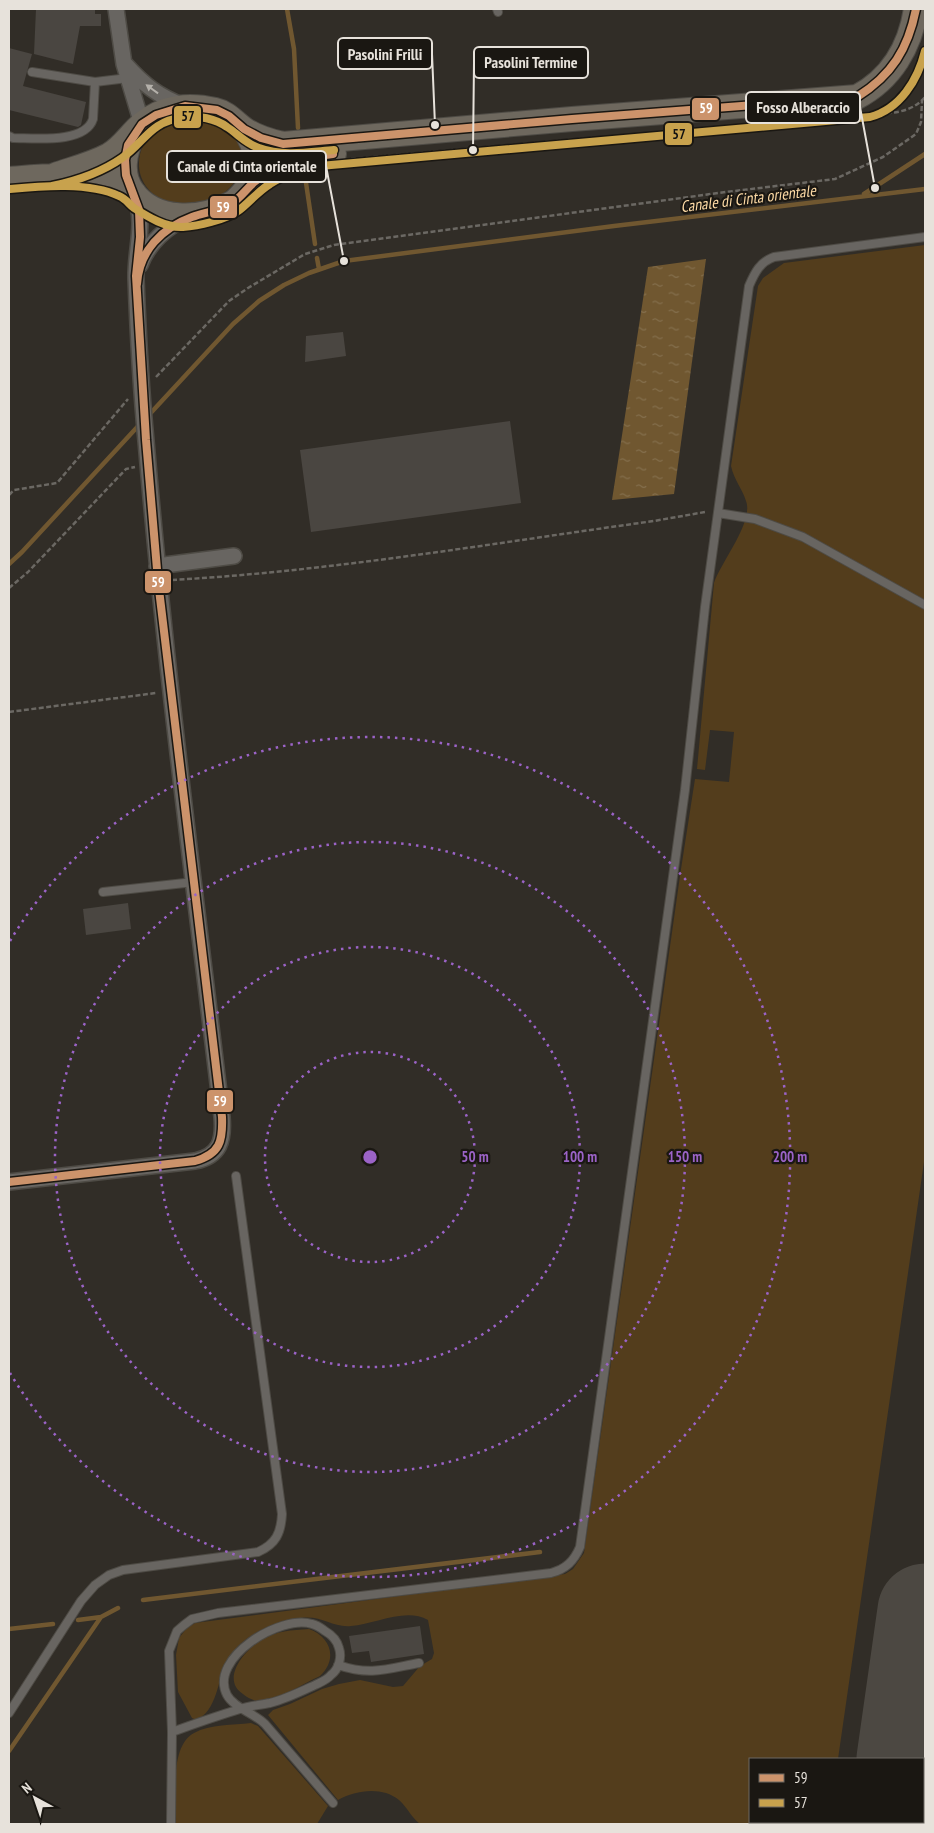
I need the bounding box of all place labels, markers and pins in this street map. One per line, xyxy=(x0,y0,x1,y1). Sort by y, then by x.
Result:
callout: Pasolini Frilli xyxy=(338,38,432,69)
callout: Pasolini Termine xyxy=(474,47,588,78)
callout: Fosso Alberaccio xyxy=(746,92,860,123)
callout: Canale di Cinta orientale xyxy=(167,151,326,182)
centre of rings xyxy=(361,1148,379,1166)

